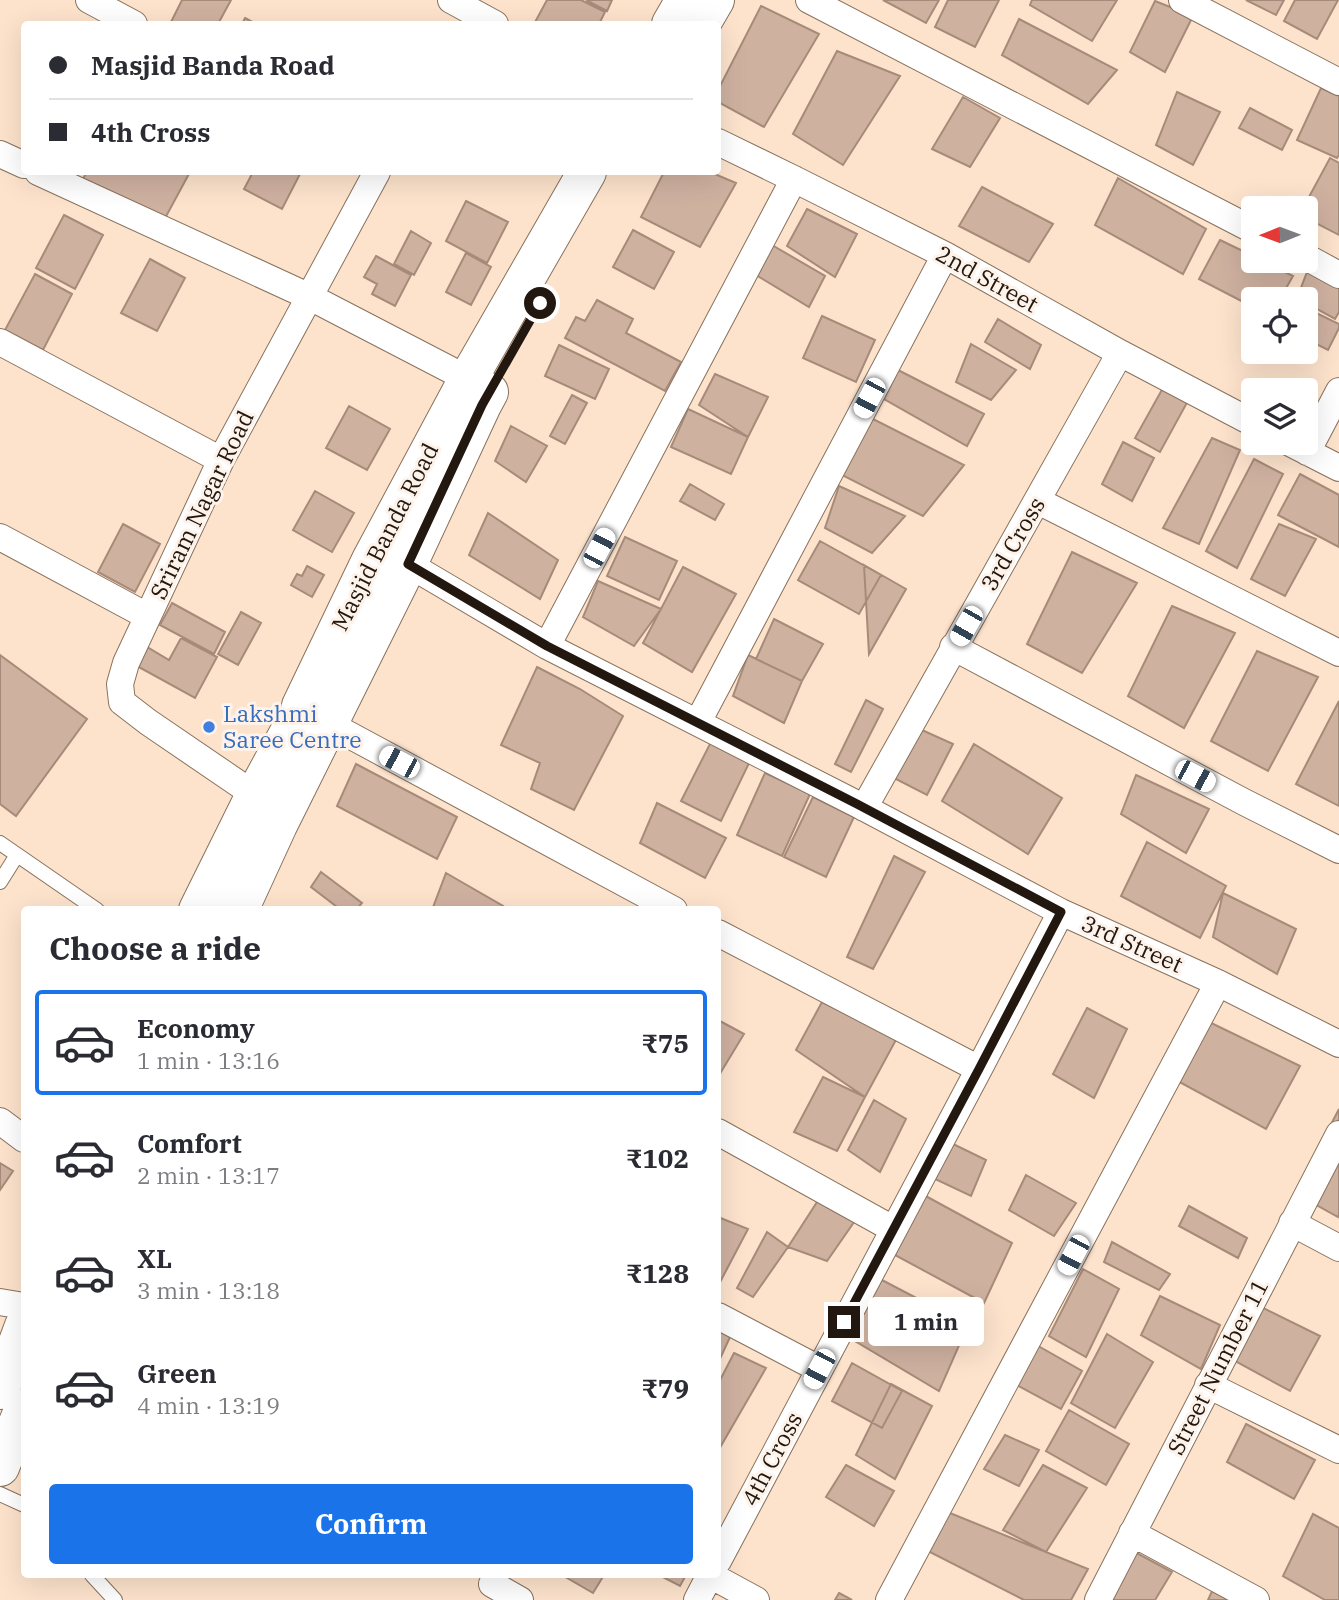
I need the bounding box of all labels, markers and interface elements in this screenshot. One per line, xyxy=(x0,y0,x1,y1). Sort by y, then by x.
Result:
text: Masjid Banda Road xyxy=(91,48,335,82)
text: 4th Cross xyxy=(91,115,210,149)
north arrow xyxy=(1241,196,1318,273)
map controls xyxy=(1241,196,1318,455)
street label: 2nd Street xyxy=(931,238,1044,319)
route start xyxy=(524,287,556,319)
button: locate xyxy=(1241,287,1318,364)
car xyxy=(850,375,889,421)
button: layers xyxy=(1241,378,1318,455)
street label: Sriram Nagar Road xyxy=(142,405,260,604)
street label: Masjid Banda Road xyxy=(324,438,444,635)
street label: 3rd Cross xyxy=(973,491,1051,596)
car xyxy=(580,525,619,571)
car xyxy=(947,603,986,649)
place label: Lakshmi Saree Centre xyxy=(223,698,362,754)
marker: Lakshmi Saree Centre xyxy=(201,719,217,735)
car xyxy=(376,743,423,781)
car xyxy=(1172,757,1219,795)
street label: 3rd Street xyxy=(1077,907,1188,979)
text: Choose a ride xyxy=(49,927,261,969)
icon: car xyxy=(53,1011,116,1074)
text: Economy xyxy=(137,1011,255,1045)
text: ₹75 xyxy=(641,1026,689,1060)
text: 1 min · 13:16 xyxy=(137,1045,280,1075)
icon: car xyxy=(53,1126,116,1189)
text: Comfort xyxy=(137,1126,242,1160)
text: ₹102 xyxy=(626,1141,689,1175)
text: 2 min · 13:17 xyxy=(137,1160,280,1190)
car xyxy=(1054,1232,1093,1278)
icon: car xyxy=(53,1241,116,1304)
text: XL xyxy=(137,1241,172,1275)
text: ₹128 xyxy=(626,1256,689,1290)
street label: Street Number 11 xyxy=(1160,1274,1274,1460)
text: 3 min · 13:18 xyxy=(137,1275,280,1305)
callout: 1 min xyxy=(868,1298,984,1346)
route end xyxy=(828,1306,860,1338)
text: 1 min xyxy=(894,1306,958,1336)
car xyxy=(800,1346,839,1392)
icon: car xyxy=(53,1356,116,1419)
text: Green xyxy=(137,1356,217,1390)
text: ₹79 xyxy=(641,1371,689,1405)
text: 4 min · 13:19 xyxy=(137,1390,280,1420)
street label: 4th Cross xyxy=(734,1407,808,1510)
button: Confirm xyxy=(49,1484,693,1564)

